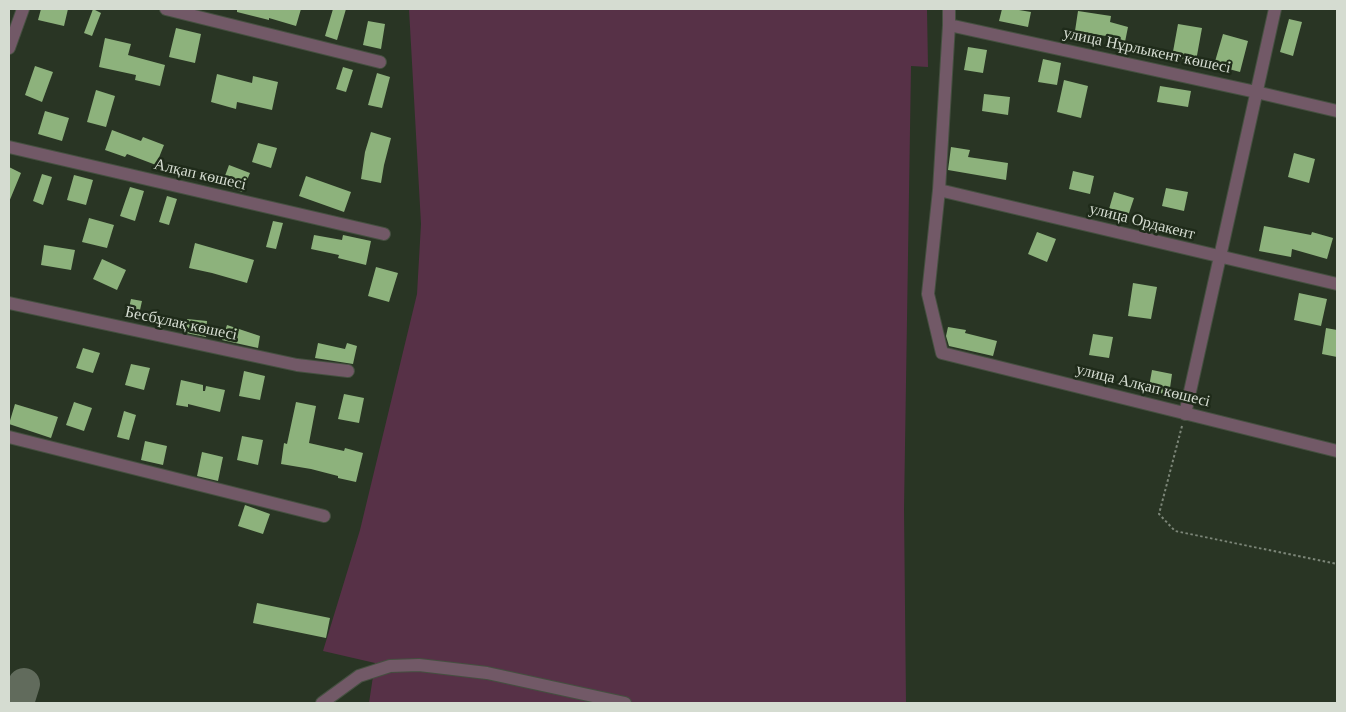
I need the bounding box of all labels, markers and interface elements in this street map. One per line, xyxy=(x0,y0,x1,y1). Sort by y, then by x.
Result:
street label: улица Нұрлыкент көшесі xyxy=(1061,24,1233,78)
street label: Алқап көшесі xyxy=(152,155,248,195)
street label: улица Ордакент xyxy=(1087,200,1197,244)
street label: Бесбұлақ көшесі xyxy=(123,303,239,345)
street label: улица Алқап көшесі xyxy=(1074,360,1212,412)

